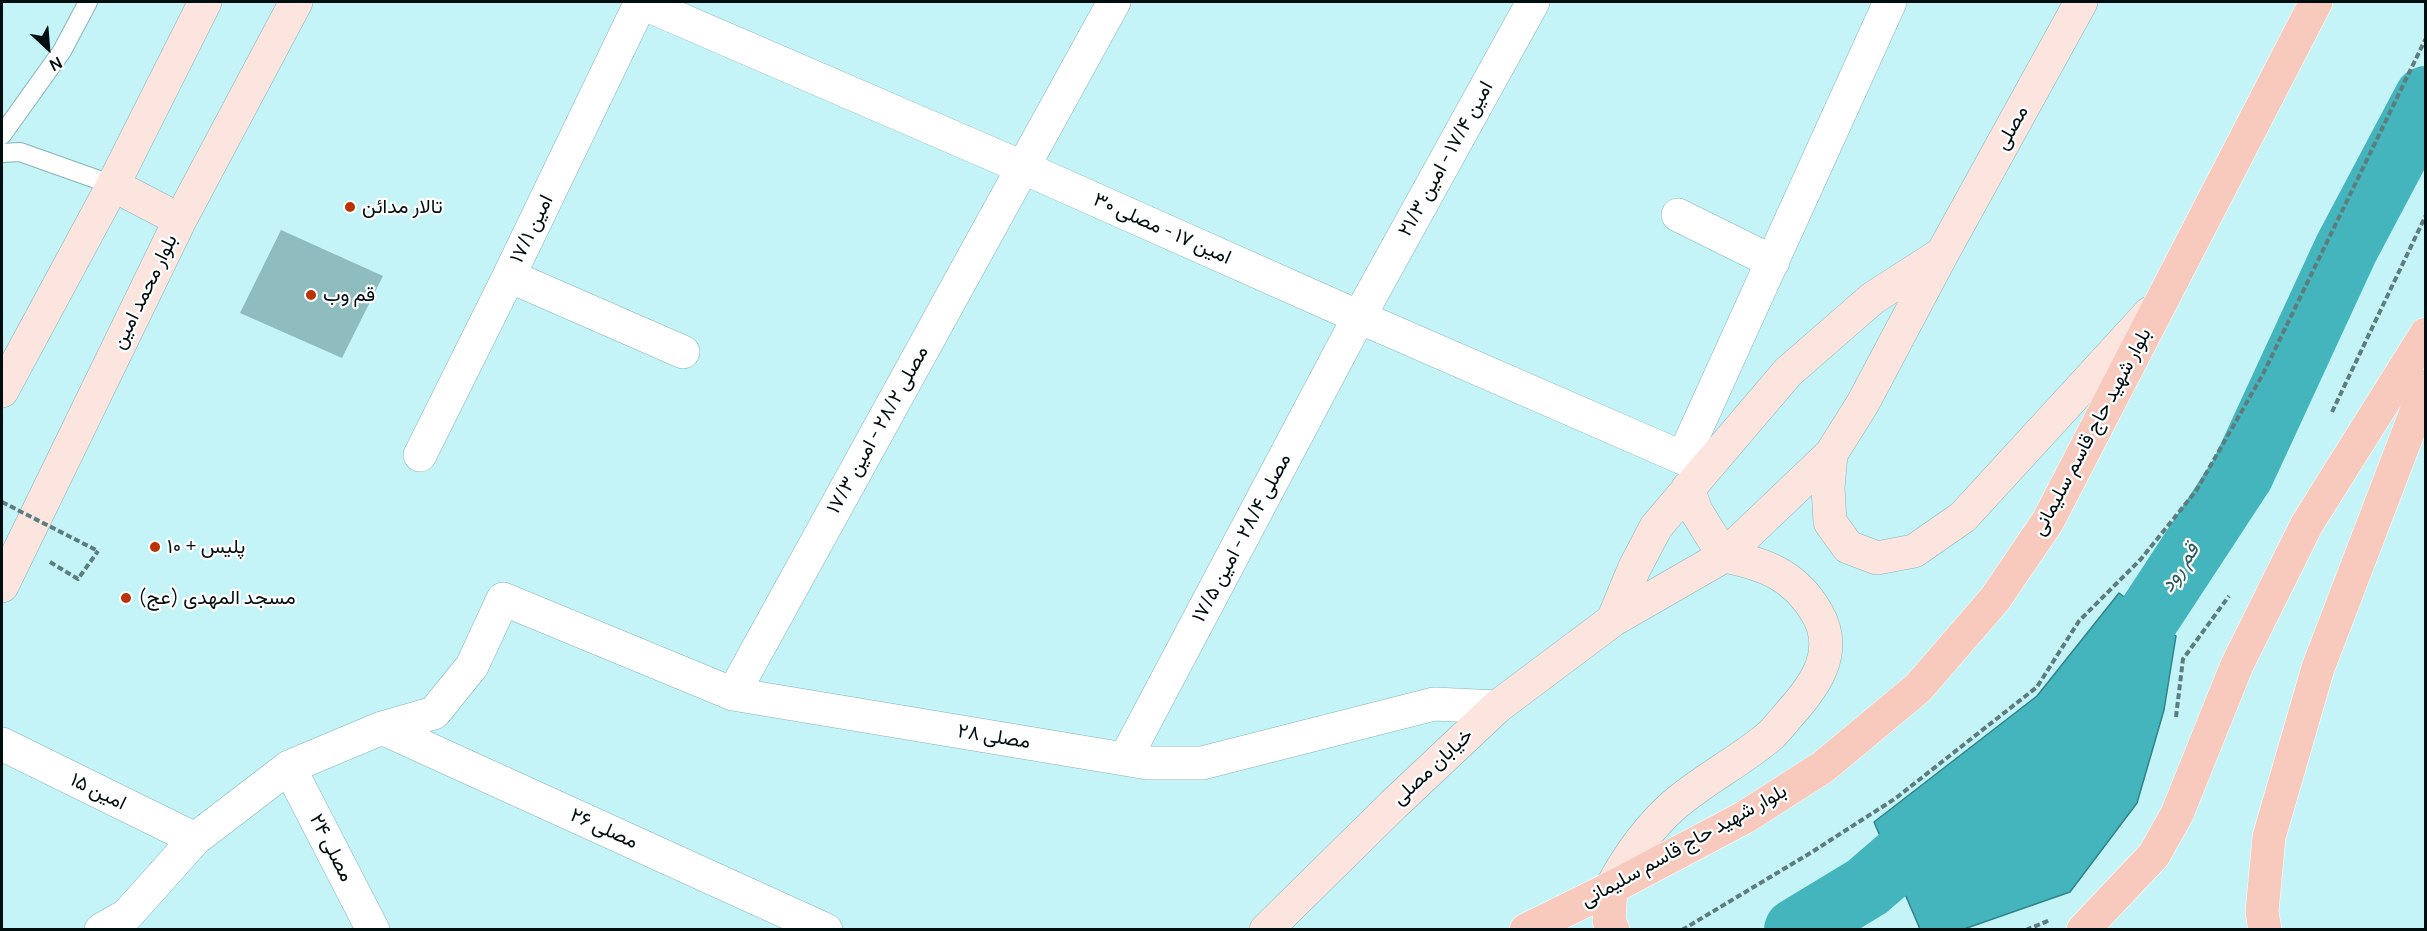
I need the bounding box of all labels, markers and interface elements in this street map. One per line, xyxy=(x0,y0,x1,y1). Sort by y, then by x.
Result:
north arrow xyxy=(18,18,78,78)
text: N xyxy=(46,52,66,77)
street label: امین ۱۷/۴ - امین ۲۱/۳ xyxy=(1393,77,1499,241)
street label: مصلی xyxy=(1990,102,2034,154)
street label: امین ۱۷ - مصلی ۳۰ xyxy=(1089,188,1235,270)
street label: امین ۱۷/۱ xyxy=(505,191,559,267)
place label: تالار مدائن xyxy=(362,195,443,219)
marker: تالار مدائن xyxy=(343,200,357,214)
street label: بلوار محمد امین xyxy=(107,231,183,353)
place label: قم وب xyxy=(323,283,375,307)
marker: قم وب xyxy=(304,288,318,302)
street label: بلوار شهید حاج قاسم سلیمانی xyxy=(2027,324,2157,540)
street label: مصلی ۲۸/۲ - امین ۱۷/۳ xyxy=(822,342,934,518)
street label: مصلی ۲۸/۴ - امین ۱۷/۵ xyxy=(1187,449,1297,627)
place label: پلیس + ۱۰ xyxy=(167,535,245,559)
water label: قم رود xyxy=(2155,539,2205,597)
marker: پلیس + ۱۰ xyxy=(148,540,162,554)
place label: مسجد المهدی (عج) xyxy=(138,586,296,610)
marker: مسجد المهدی (عج) xyxy=(119,591,133,605)
street label: مصلی ۲۸ xyxy=(956,719,1032,755)
street label: خیابان مصلی xyxy=(1388,724,1478,810)
street label: امین ۱۵ xyxy=(66,768,130,816)
street label: بلوار شهید حاج قاسم سلیمانی xyxy=(1577,779,1791,913)
street label: مصلی ۲۶ xyxy=(567,804,641,854)
street label: مصلی ۲۴ xyxy=(304,810,358,886)

